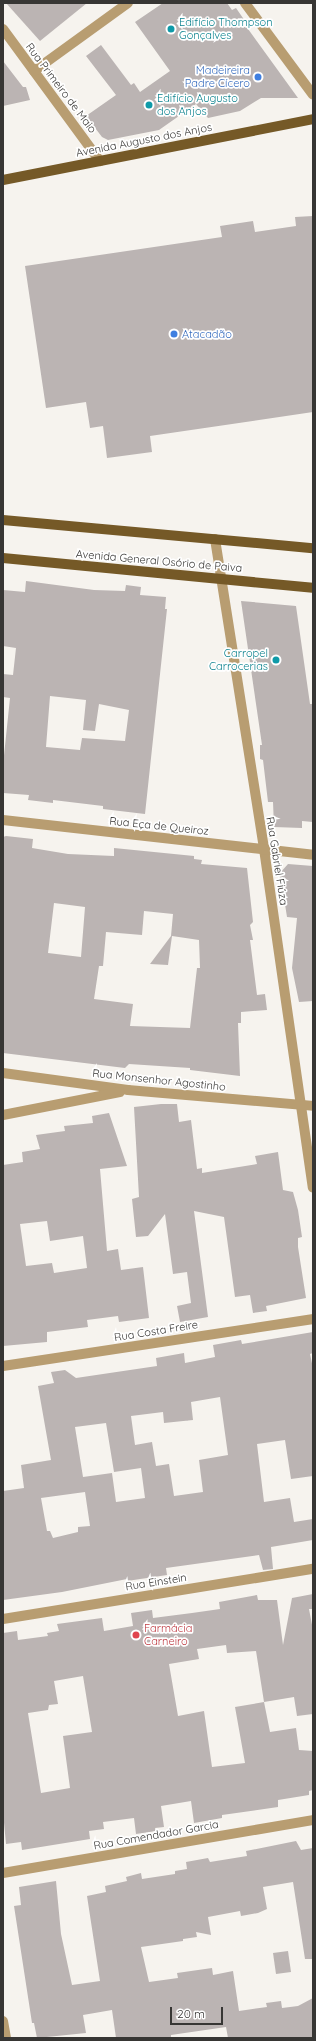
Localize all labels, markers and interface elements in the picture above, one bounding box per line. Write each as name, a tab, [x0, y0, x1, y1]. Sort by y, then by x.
place label: Edifício Thompson Gonçalves	[179, 16, 273, 42]
marker: Edifício Thompson Gonçalves	[166, 24, 176, 34]
street label: Rua Primeiro de Maio	[23, 40, 99, 136]
place label: Madeireira Padre Cícero	[185, 64, 250, 90]
marker: Madeireira Padre Cícero	[253, 72, 263, 82]
place label: Edifício Augusto dos Anjos	[157, 92, 238, 118]
marker: Edifício Augusto dos Anjos	[144, 100, 154, 110]
street label: Avenida Augusto dos Anjos	[75, 120, 213, 160]
place label: Atacadão	[182, 327, 232, 341]
marker: Atacadão	[169, 329, 179, 339]
street label: Avenida General Osório de Paiva	[75, 547, 243, 575]
place label: Carropel Carrocerias	[209, 647, 268, 673]
marker: Carropel Carrocerias	[271, 655, 281, 665]
street label: Rua Eça de Queiroz	[109, 814, 209, 838]
street label: Rua Gabriel Fiúza	[263, 816, 291, 906]
street label: Rua Monsenhor Agostinho	[92, 1066, 226, 1094]
street label: Rua Costa Freire	[113, 1318, 199, 1344]
street label: Rua Einstein	[124, 1571, 188, 1593]
place label: Farmácia Carneiro	[144, 1622, 192, 1648]
marker: Farmácia Carneiro	[131, 1630, 141, 1640]
street label: Rua Comendador Garcia	[92, 1818, 220, 1852]
scale bar	[172, 1999, 225, 2025]
text: 20 m	[177, 2006, 205, 2021]

